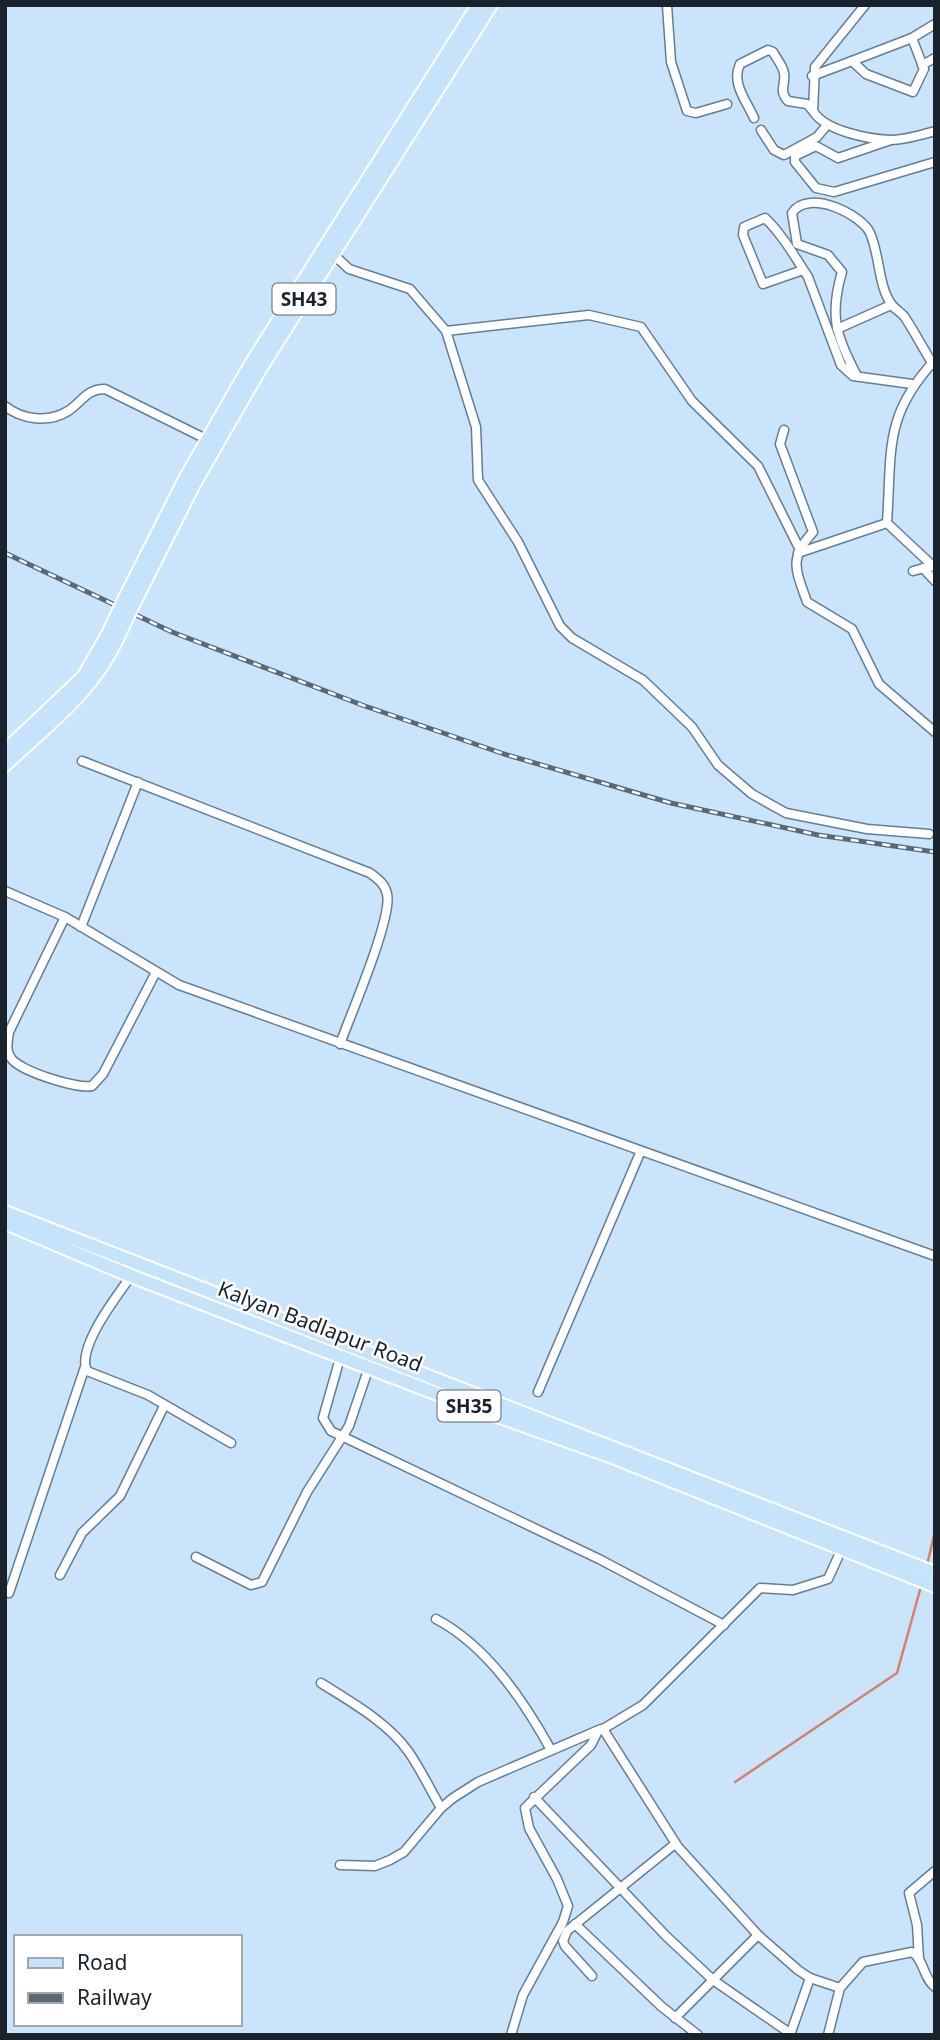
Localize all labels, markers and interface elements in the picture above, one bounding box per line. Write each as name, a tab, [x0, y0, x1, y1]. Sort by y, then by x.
road number: SH43	[272, 284, 336, 314]
street label: Kalyan Badlapur Road	[214, 1274, 427, 1378]
road number: SH35	[438, 1390, 500, 1422]
legend	[14, 1935, 242, 2026]
text: Road	[77, 1948, 127, 1976]
text: Railway	[77, 1983, 152, 2011]

